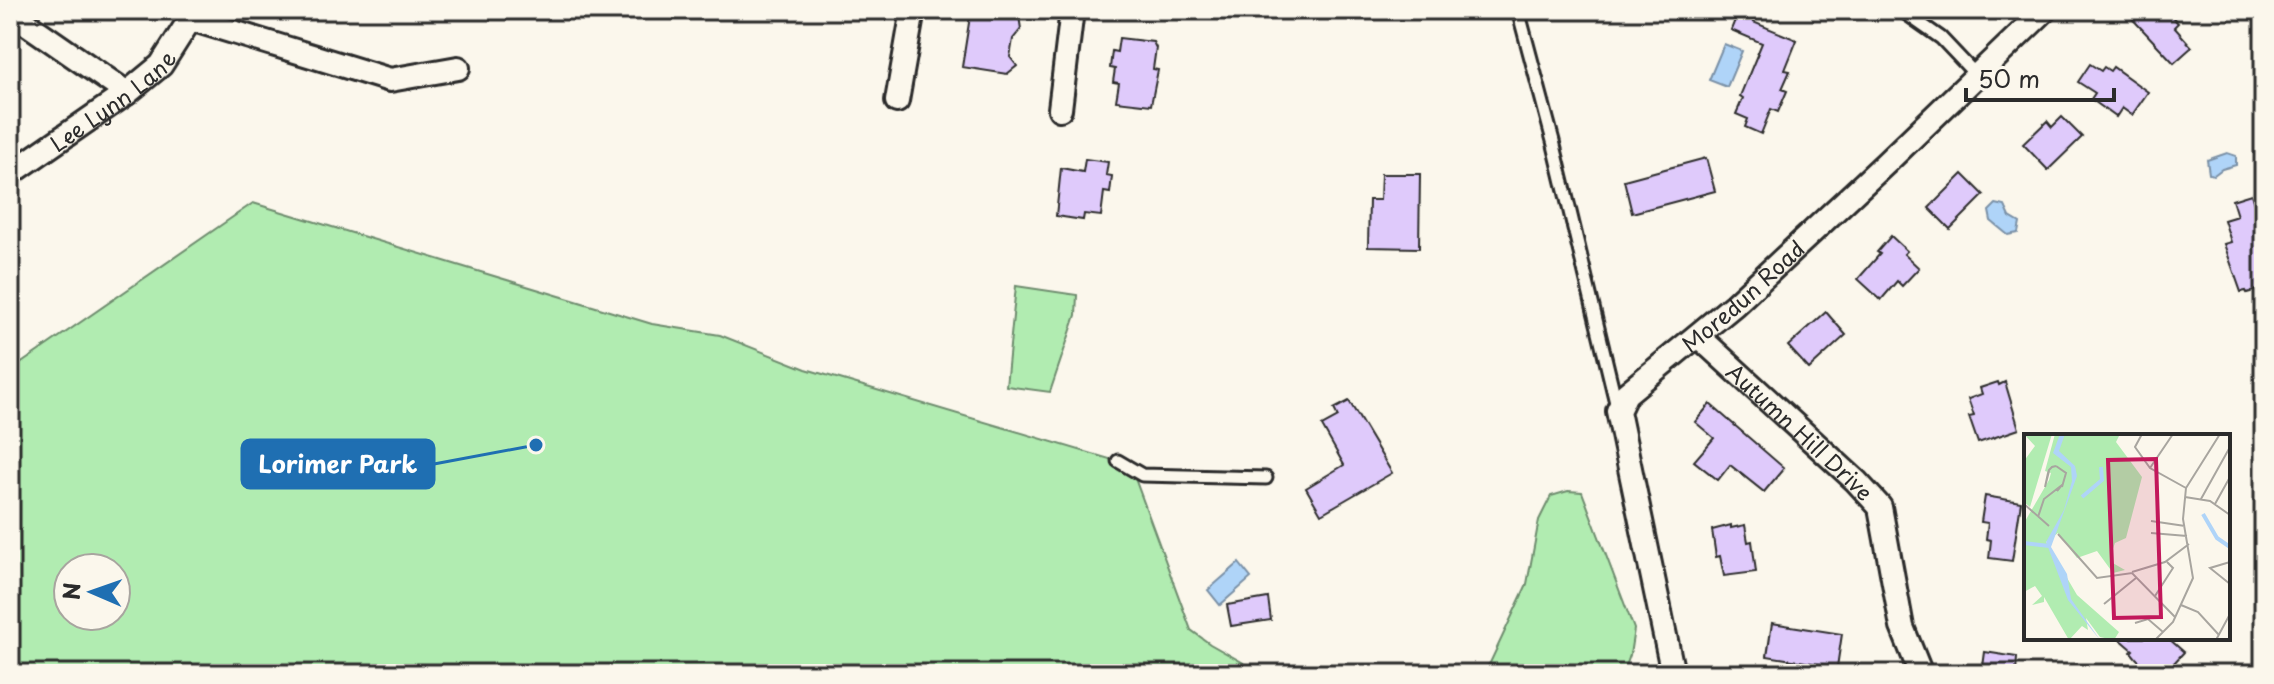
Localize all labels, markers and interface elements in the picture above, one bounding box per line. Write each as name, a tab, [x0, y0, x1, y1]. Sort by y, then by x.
street label: Lee Lynn Lane	[42, 44, 183, 159]
scale bar	[1966, 52, 2114, 102]
text: 50 m	[1978, 60, 2040, 96]
street label: Moredun Road	[1673, 231, 1811, 359]
street label: Autumn Hill Drive	[1720, 354, 1882, 507]
inset map	[2024, 434, 2230, 640]
callout: Lorimer Park	[242, 440, 434, 488]
text: Lorimer Park	[259, 445, 417, 481]
north arrow	[52, 552, 132, 632]
text: N	[54, 582, 87, 601]

